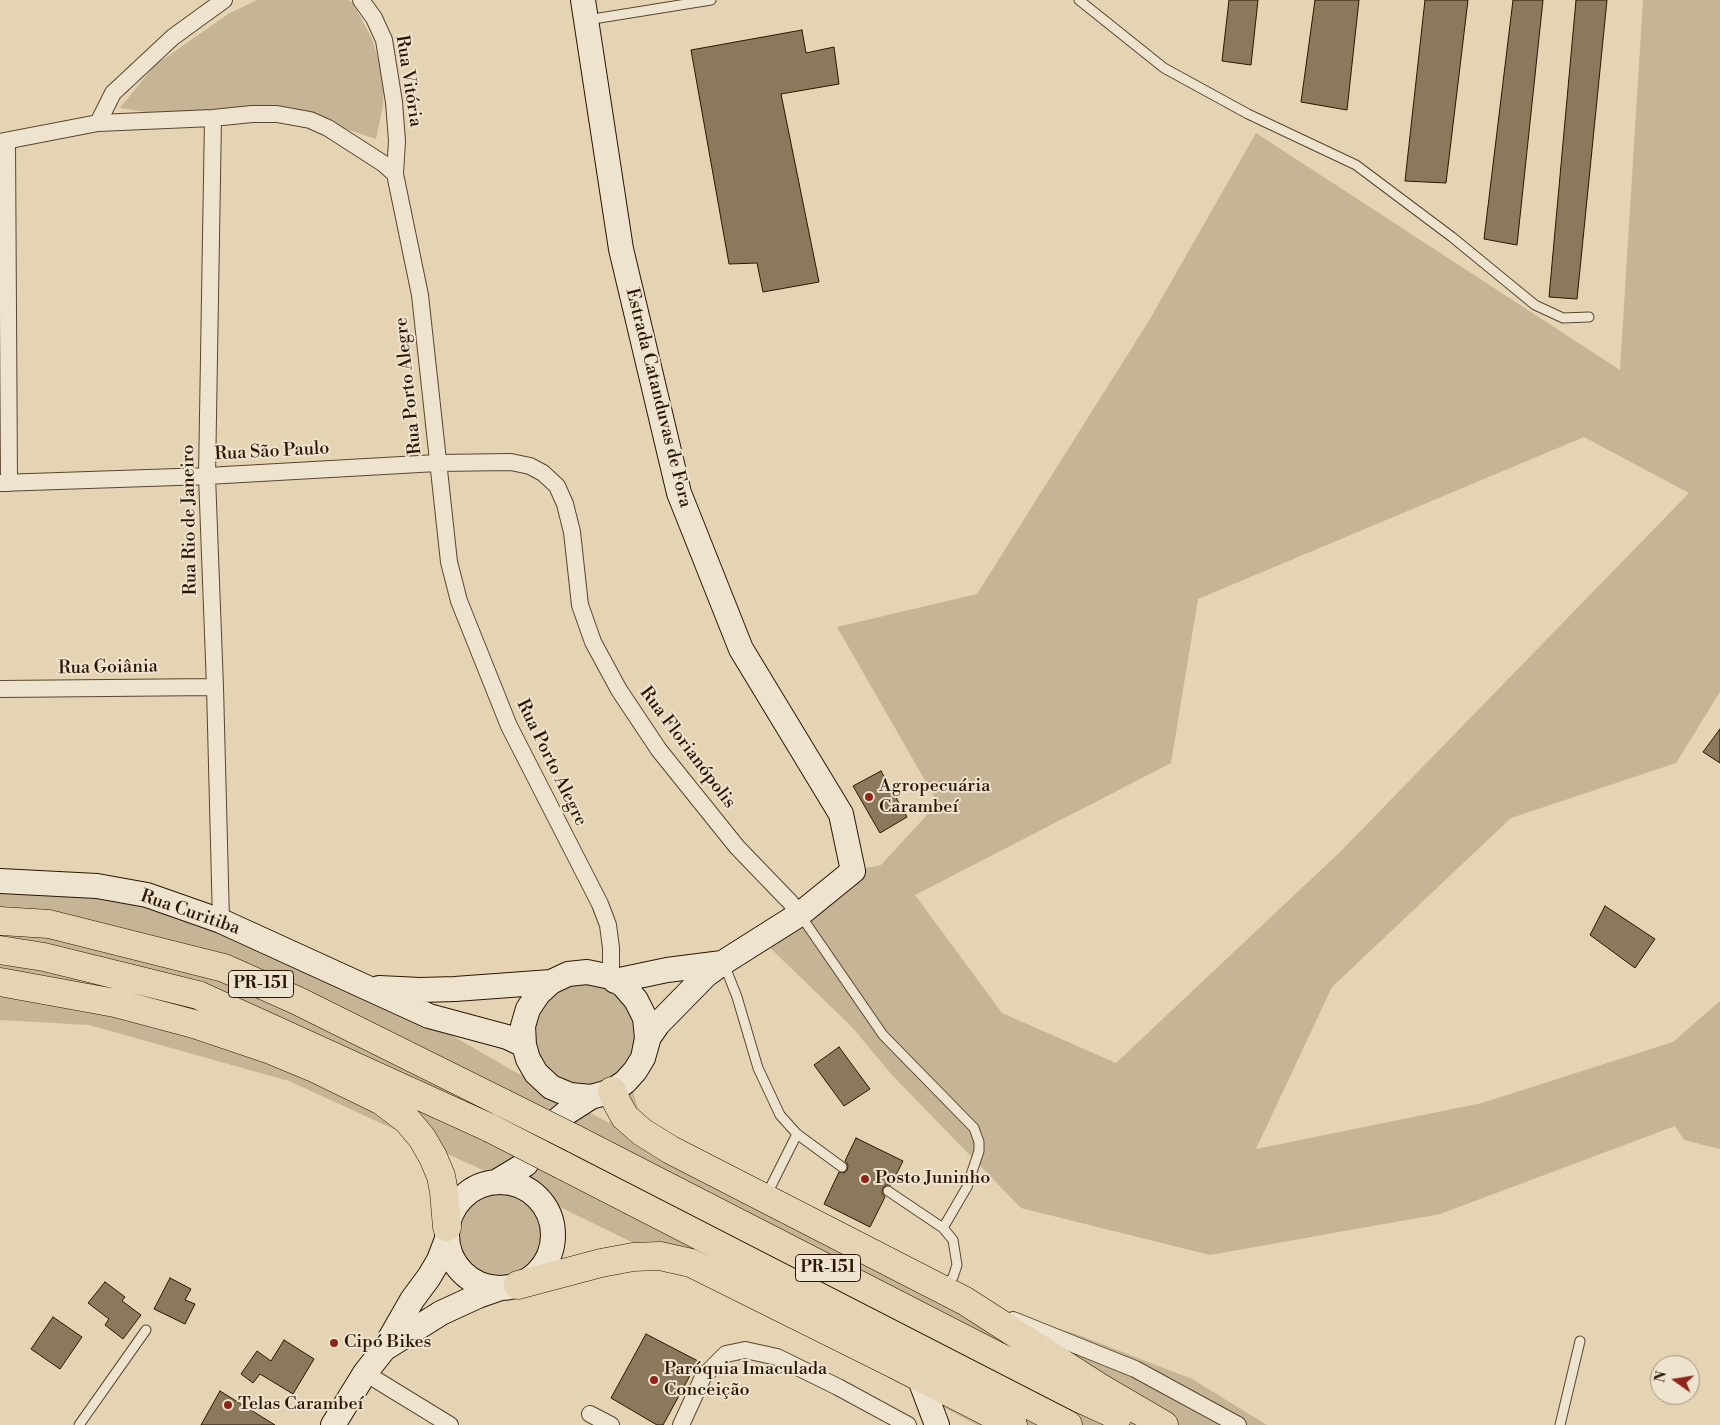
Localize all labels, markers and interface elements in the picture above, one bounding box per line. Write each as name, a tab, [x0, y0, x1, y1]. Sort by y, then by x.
street label: Rua Vitória	[390, 34, 426, 128]
street label: Estrada Catanduvas de Fora	[620, 286, 696, 510]
street label: Rua Porto Alegre	[391, 316, 427, 456]
street label: Rua São Paulo	[214, 438, 330, 466]
street label: Rua Rio de Janeiro	[178, 444, 202, 596]
street label: Rua Goiânia	[58, 656, 158, 680]
street label: Rua Florianópolis	[634, 683, 740, 813]
street label: Rua Porto Alegre	[511, 696, 591, 830]
place label: Agropecuária Carambeí	[879, 776, 990, 819]
marker: Agropecuária Carambeí	[863, 791, 875, 803]
street label: Rua Curitiba	[137, 886, 243, 940]
road number: PR-151	[228, 971, 294, 998]
place label: Posto Juninho	[875, 1168, 990, 1190]
marker: Posto Juninho	[859, 1173, 871, 1185]
road number: PR-151	[796, 1254, 860, 1282]
place label: Cipó Bikes	[344, 1332, 431, 1354]
marker: Cipó Bikes	[328, 1337, 340, 1349]
north arrow	[1650, 1355, 1700, 1405]
place label: Paróquia Imaculada Conceição	[664, 1359, 827, 1402]
text: N	[1651, 1369, 1671, 1384]
marker: Paróquia Imaculada Conceição	[648, 1374, 660, 1386]
place label: Telas Carambeí	[238, 1394, 363, 1416]
marker: Telas Carambeí	[222, 1399, 234, 1411]

